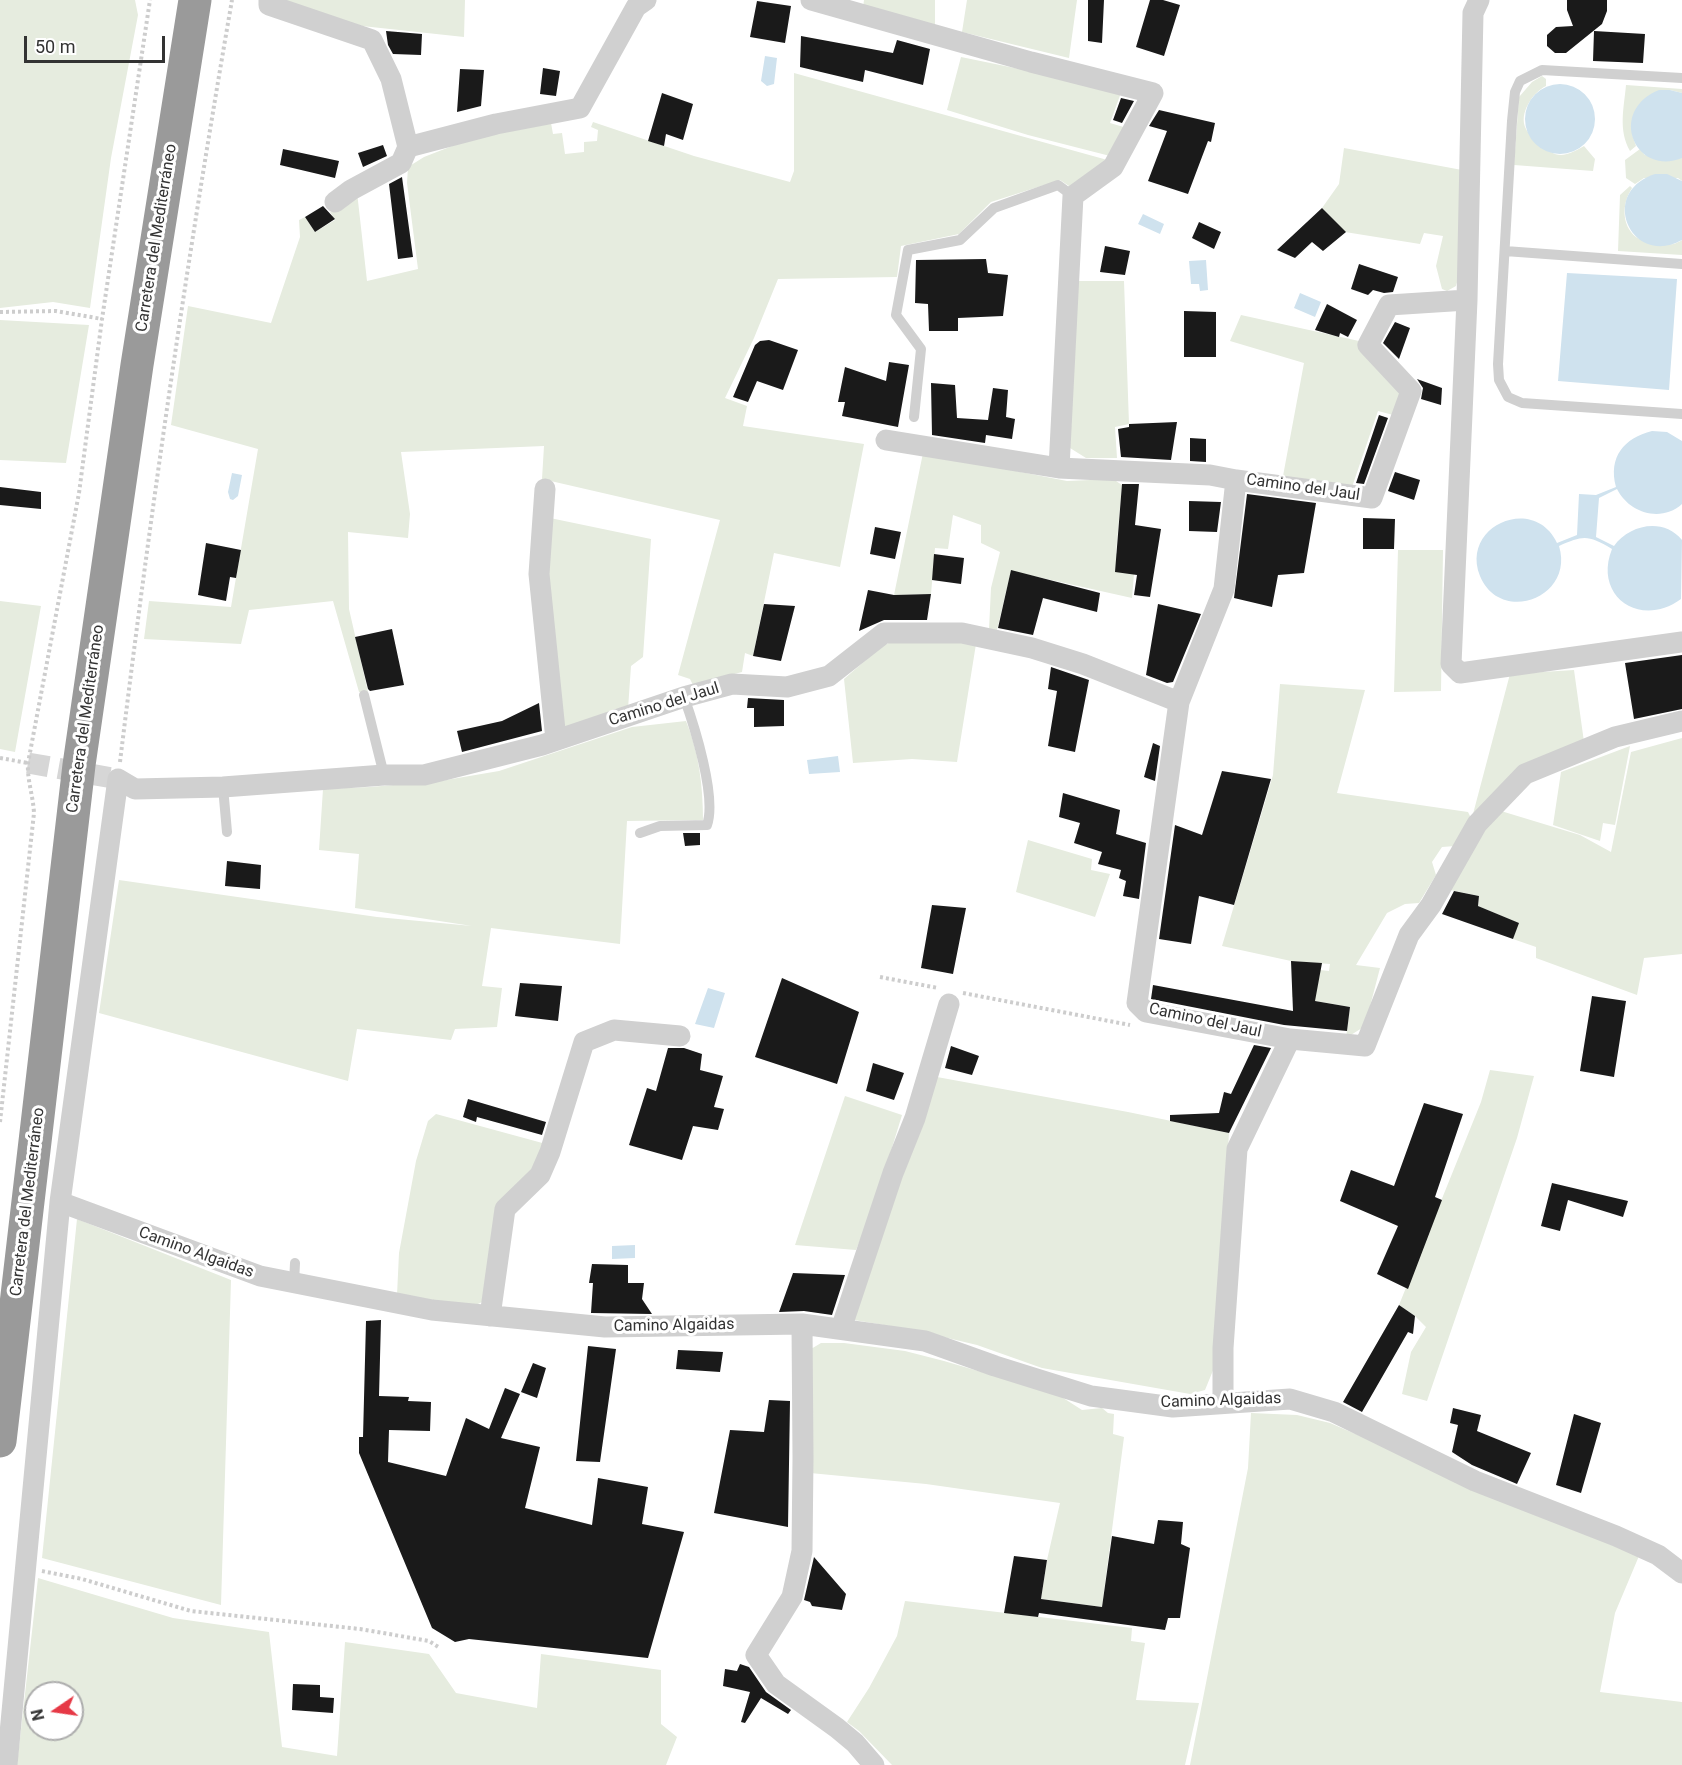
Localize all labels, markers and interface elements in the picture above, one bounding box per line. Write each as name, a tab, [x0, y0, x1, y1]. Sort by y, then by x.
scale bar	[27, 24, 168, 62]
text: 50 m	[35, 36, 75, 57]
street label: Carretera del Mediterráneo	[133, 143, 181, 333]
street label: Camino del Jaul	[1245, 471, 1361, 505]
street label: Carretera del Mediterráneo	[63, 624, 109, 814]
street label: Camino del Jaul	[606, 679, 722, 731]
street label: Camino del Jaul	[1147, 1000, 1263, 1042]
street label: Carretera del Mediterráneo	[7, 1107, 49, 1297]
street label: Camino Algaidas	[136, 1223, 256, 1283]
street label: Camino Algaidas	[613, 1315, 735, 1337]
street label: Camino Algaidas	[1160, 1389, 1282, 1413]
north arrow	[24, 1681, 84, 1741]
text: N	[27, 1707, 48, 1722]

